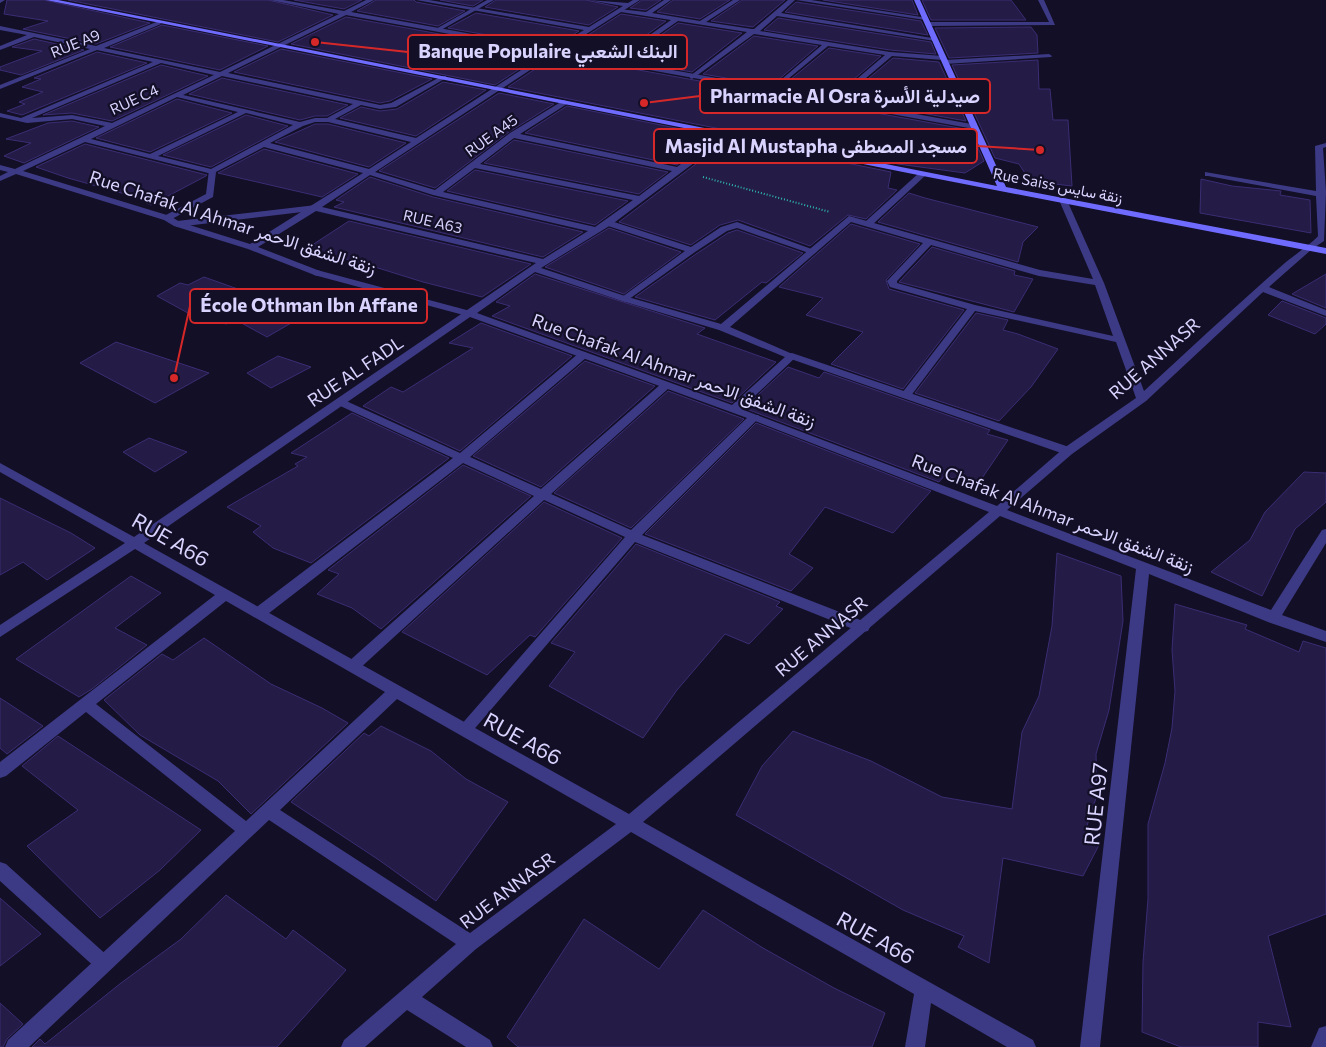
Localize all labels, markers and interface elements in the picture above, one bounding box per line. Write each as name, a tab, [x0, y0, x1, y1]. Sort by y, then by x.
street label: RUE A9	[48, 25, 102, 61]
callout: Banque Populaire البنك الشعبي	[408, 35, 687, 69]
text: Banque Populaire البنك الشعبي	[418, 39, 678, 68]
callout: Pharmacie Al Osra صيدلية الأسرة	[700, 79, 990, 113]
street label: RUE C4	[107, 80, 161, 118]
text: Pharmacie Al Osra صيدلية الأسرة	[710, 84, 980, 109]
street label: RUE A45	[461, 110, 521, 160]
callout: Masjid Al Mustapha مسجد المصطفى	[654, 129, 977, 163]
text: Masjid Al Mustapha مسجد المصطفى	[665, 134, 967, 158]
street label: Rue Saiss زنقة سايس	[991, 164, 1124, 208]
street label: Rue Chafak Al Ahmar زنقة الشفق الاحمر	[86, 165, 379, 280]
street label: RUE A63	[402, 205, 464, 237]
callout: École Othman Ibn Affane	[190, 289, 427, 323]
text: École Othman Ibn Affane	[200, 293, 418, 316]
street label: Rue Chafak Al Ahmar زنقة الشفق الاحمر	[529, 308, 819, 433]
street label: RUE ANNASR	[1104, 312, 1204, 404]
street label: RUE AL FADL	[303, 331, 407, 411]
street label: Rue Chafak Al Ahmar زنقة الشفق الاحمر	[908, 449, 1197, 578]
street label: RUE A66	[128, 507, 214, 571]
street label: RUE ANNASR	[770, 591, 872, 681]
street label: RUE A66	[480, 706, 566, 770]
street label: RUE A97	[1078, 761, 1112, 847]
street label: RUE ANNASR	[455, 847, 559, 933]
street label: RUE A66	[833, 905, 919, 969]

